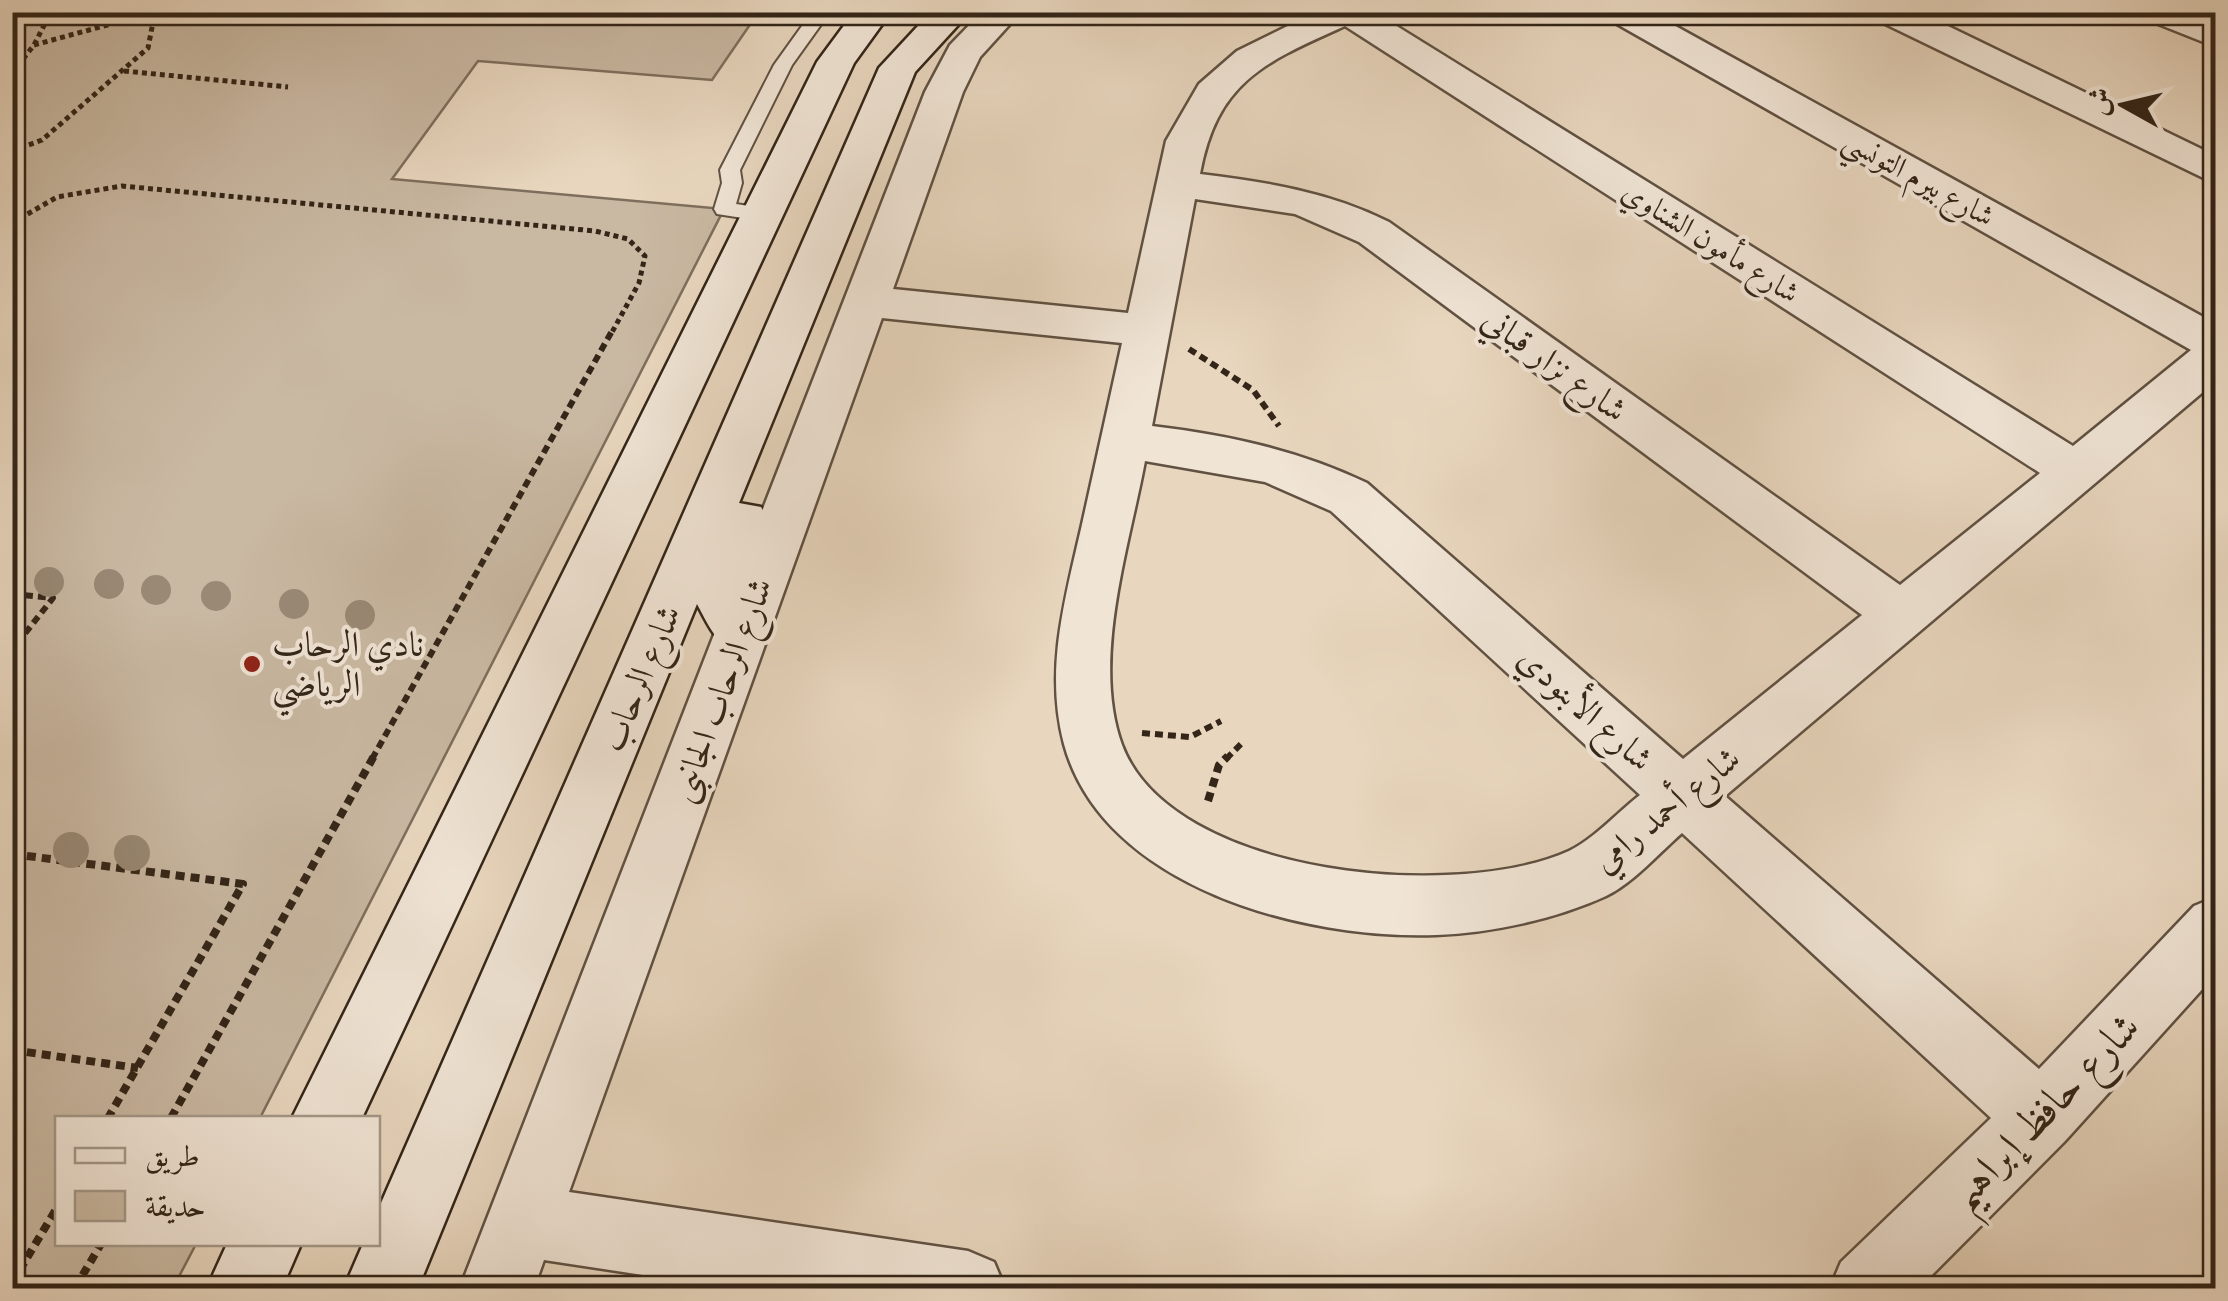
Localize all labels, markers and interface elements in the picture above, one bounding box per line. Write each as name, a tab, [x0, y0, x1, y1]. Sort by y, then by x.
north arrow	[2073, 55, 2173, 155]
text: ش	[2079, 85, 2118, 118]
street label: شارع بيرم التونسي	[1832, 122, 2001, 243]
street label: شارع مأمون الشناوي	[1612, 171, 1808, 317]
street label: شارع نزار قباني	[1470, 297, 1636, 437]
street label: شارع الرحاب الجانبى	[661, 572, 789, 811]
street label: شارع الرحاب	[590, 598, 697, 761]
place label: نادي الرحاب الرياضي	[272, 623, 424, 717]
street label: شارع الأبنودي	[1504, 634, 1664, 786]
marker: نادي الرحاب الرياضي	[241, 653, 263, 675]
street label: شارع أحمد رامي	[1582, 734, 1753, 887]
street label: شارع حافظ إبراهيم	[1937, 1001, 2161, 1231]
legend	[55, 1116, 380, 1246]
text: طريق	[145, 1138, 200, 1175]
text: حديقة	[145, 1188, 206, 1224]

